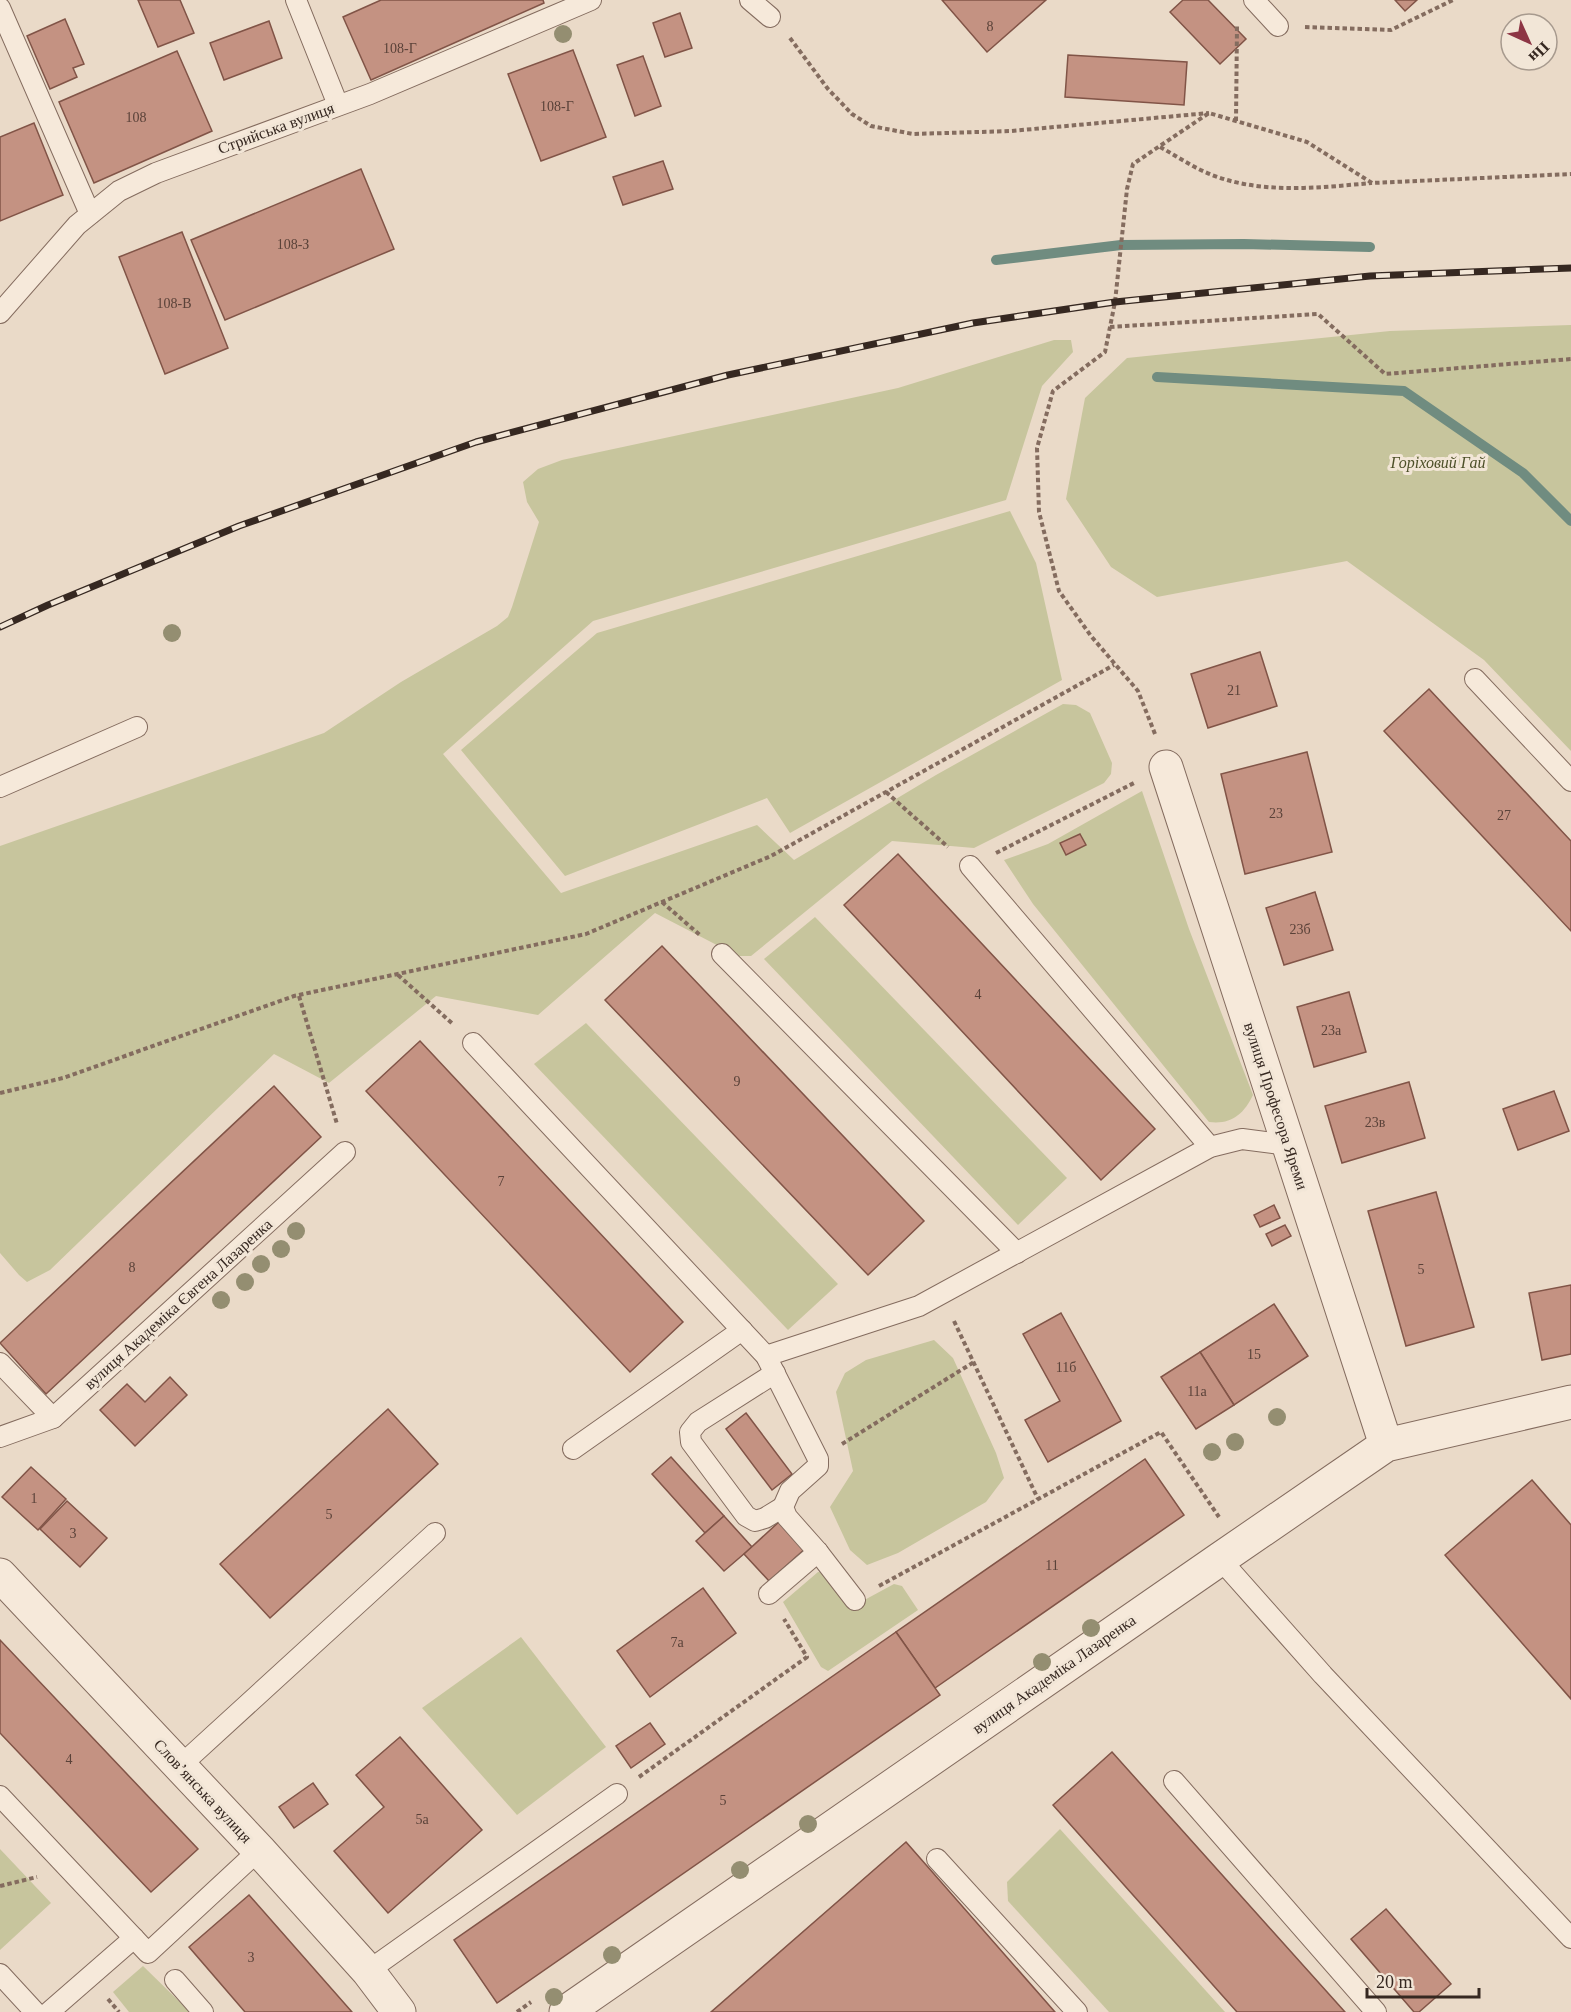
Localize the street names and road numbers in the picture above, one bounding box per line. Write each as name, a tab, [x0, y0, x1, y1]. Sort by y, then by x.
street label: Стрийська вулиця	[215, 99, 337, 158]
street label: вулиця Професора Яреми	[1240, 1020, 1311, 1193]
street label: вулиця Академіка Євгена Лазаренка	[81, 1215, 276, 1393]
street label: вулиця Академіка Лазаренка	[969, 1611, 1139, 1738]
street label: Словʼянська вулиця	[150, 1736, 256, 1847]

